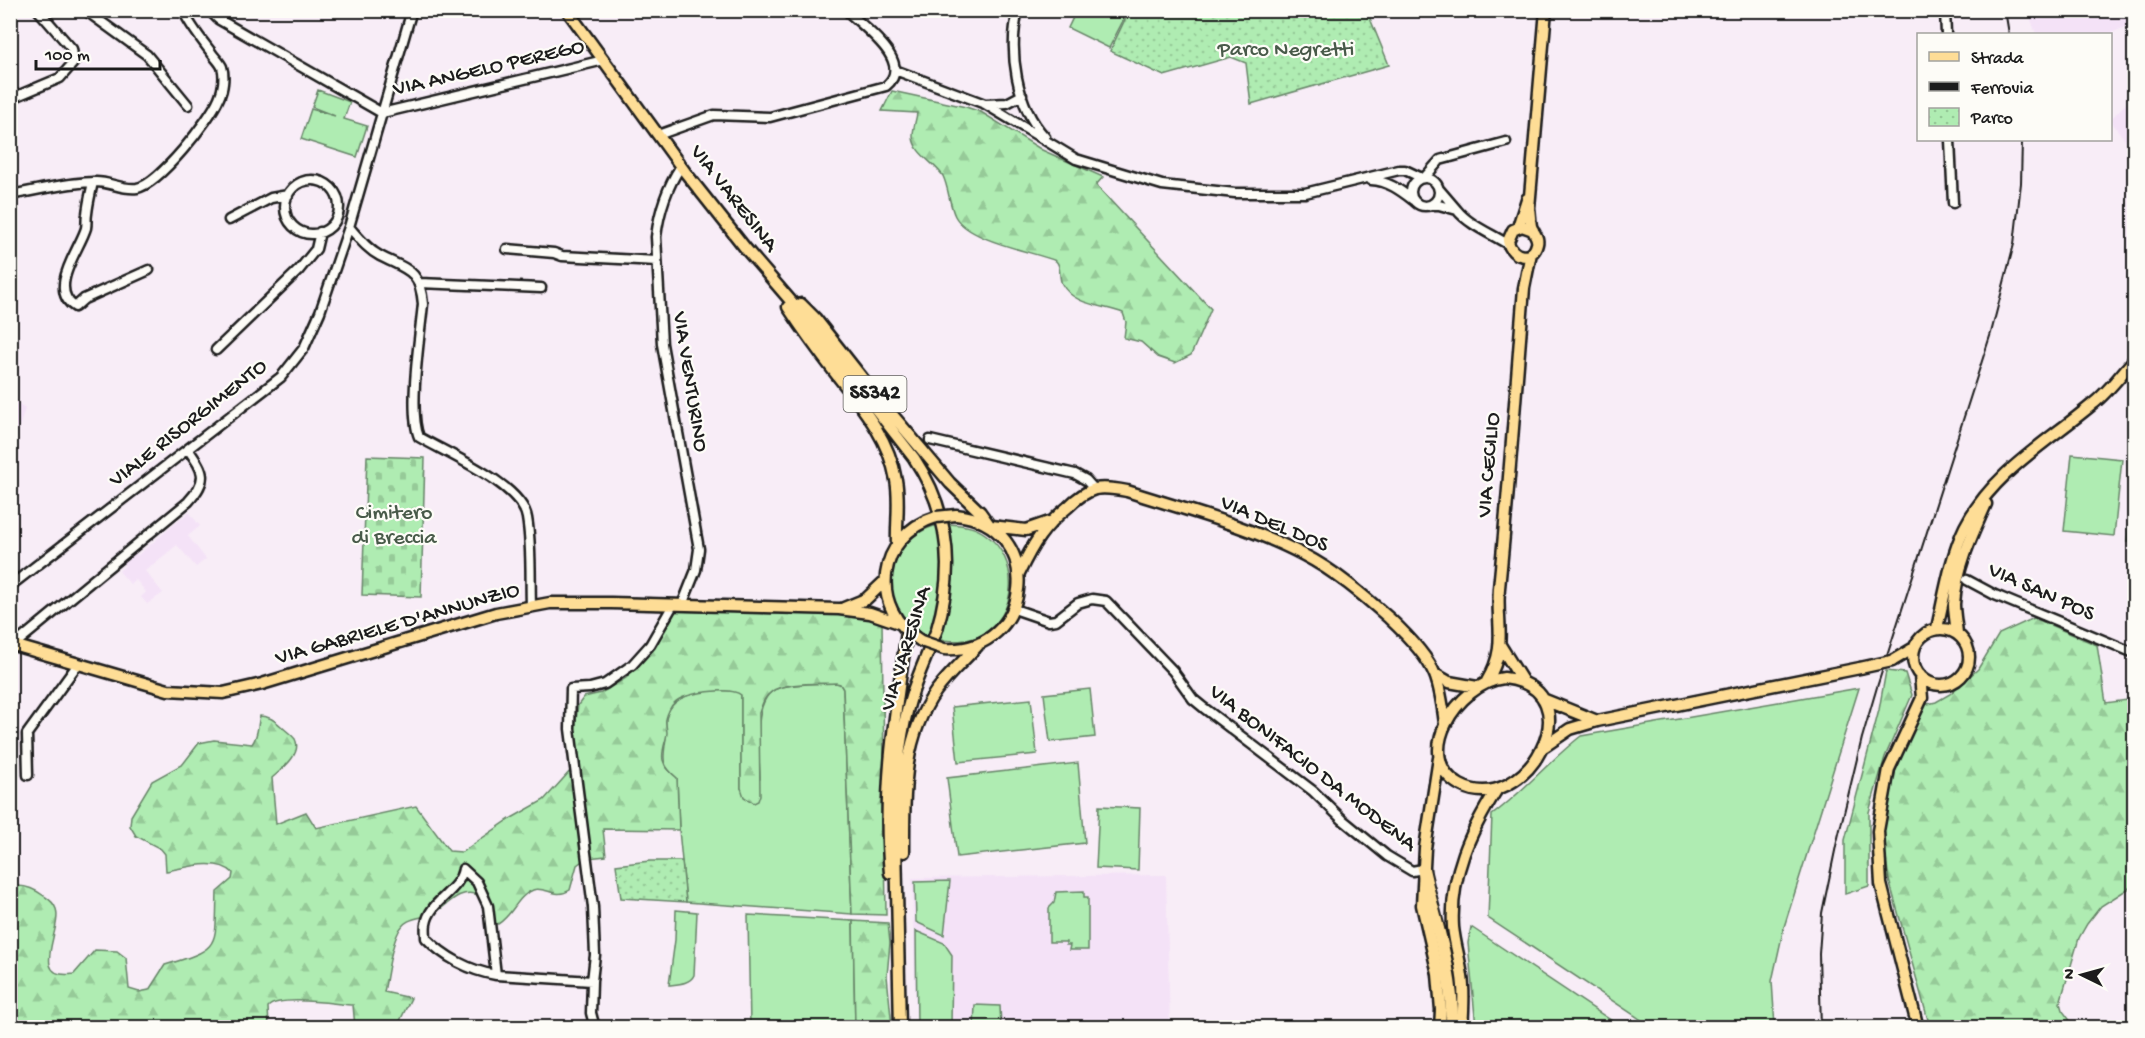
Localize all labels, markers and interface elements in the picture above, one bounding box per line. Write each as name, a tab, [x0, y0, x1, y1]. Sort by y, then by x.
scale bar	[36, 33, 160, 71]
legend	[1917, 33, 2112, 141]
street label: VIA ANGELO PEREGO	[390, 34, 587, 104]
park label: Parco Negretti	[1217, 38, 1354, 64]
text: 100 m	[44, 46, 90, 67]
text: Strada	[1971, 49, 2025, 70]
text: Ferrovia	[1970, 79, 2034, 100]
text: Parco	[1970, 109, 2013, 130]
street label: VIA VARESINA	[682, 139, 784, 259]
street label: VIA VENTURINO	[665, 309, 713, 454]
street label: VIALE RISORGIMENTO	[104, 354, 273, 494]
road number: SS342	[844, 376, 906, 412]
street label: VIA CECILIO	[1472, 411, 1508, 519]
street label: VIA DEL DOS	[1215, 490, 1333, 560]
park label: Cimitero di Breccia	[351, 501, 437, 552]
street label: VIA SAN POS	[1983, 558, 2099, 628]
street label: VIA GABRIELE D'ANNUNZIO	[272, 578, 523, 673]
street label: VIA VARESINA	[875, 583, 939, 715]
street label: VIA BONIFACIO DA MODENA	[1202, 679, 1422, 859]
north arrow	[2052, 945, 2112, 1005]
text: N	[2061, 967, 2081, 980]

